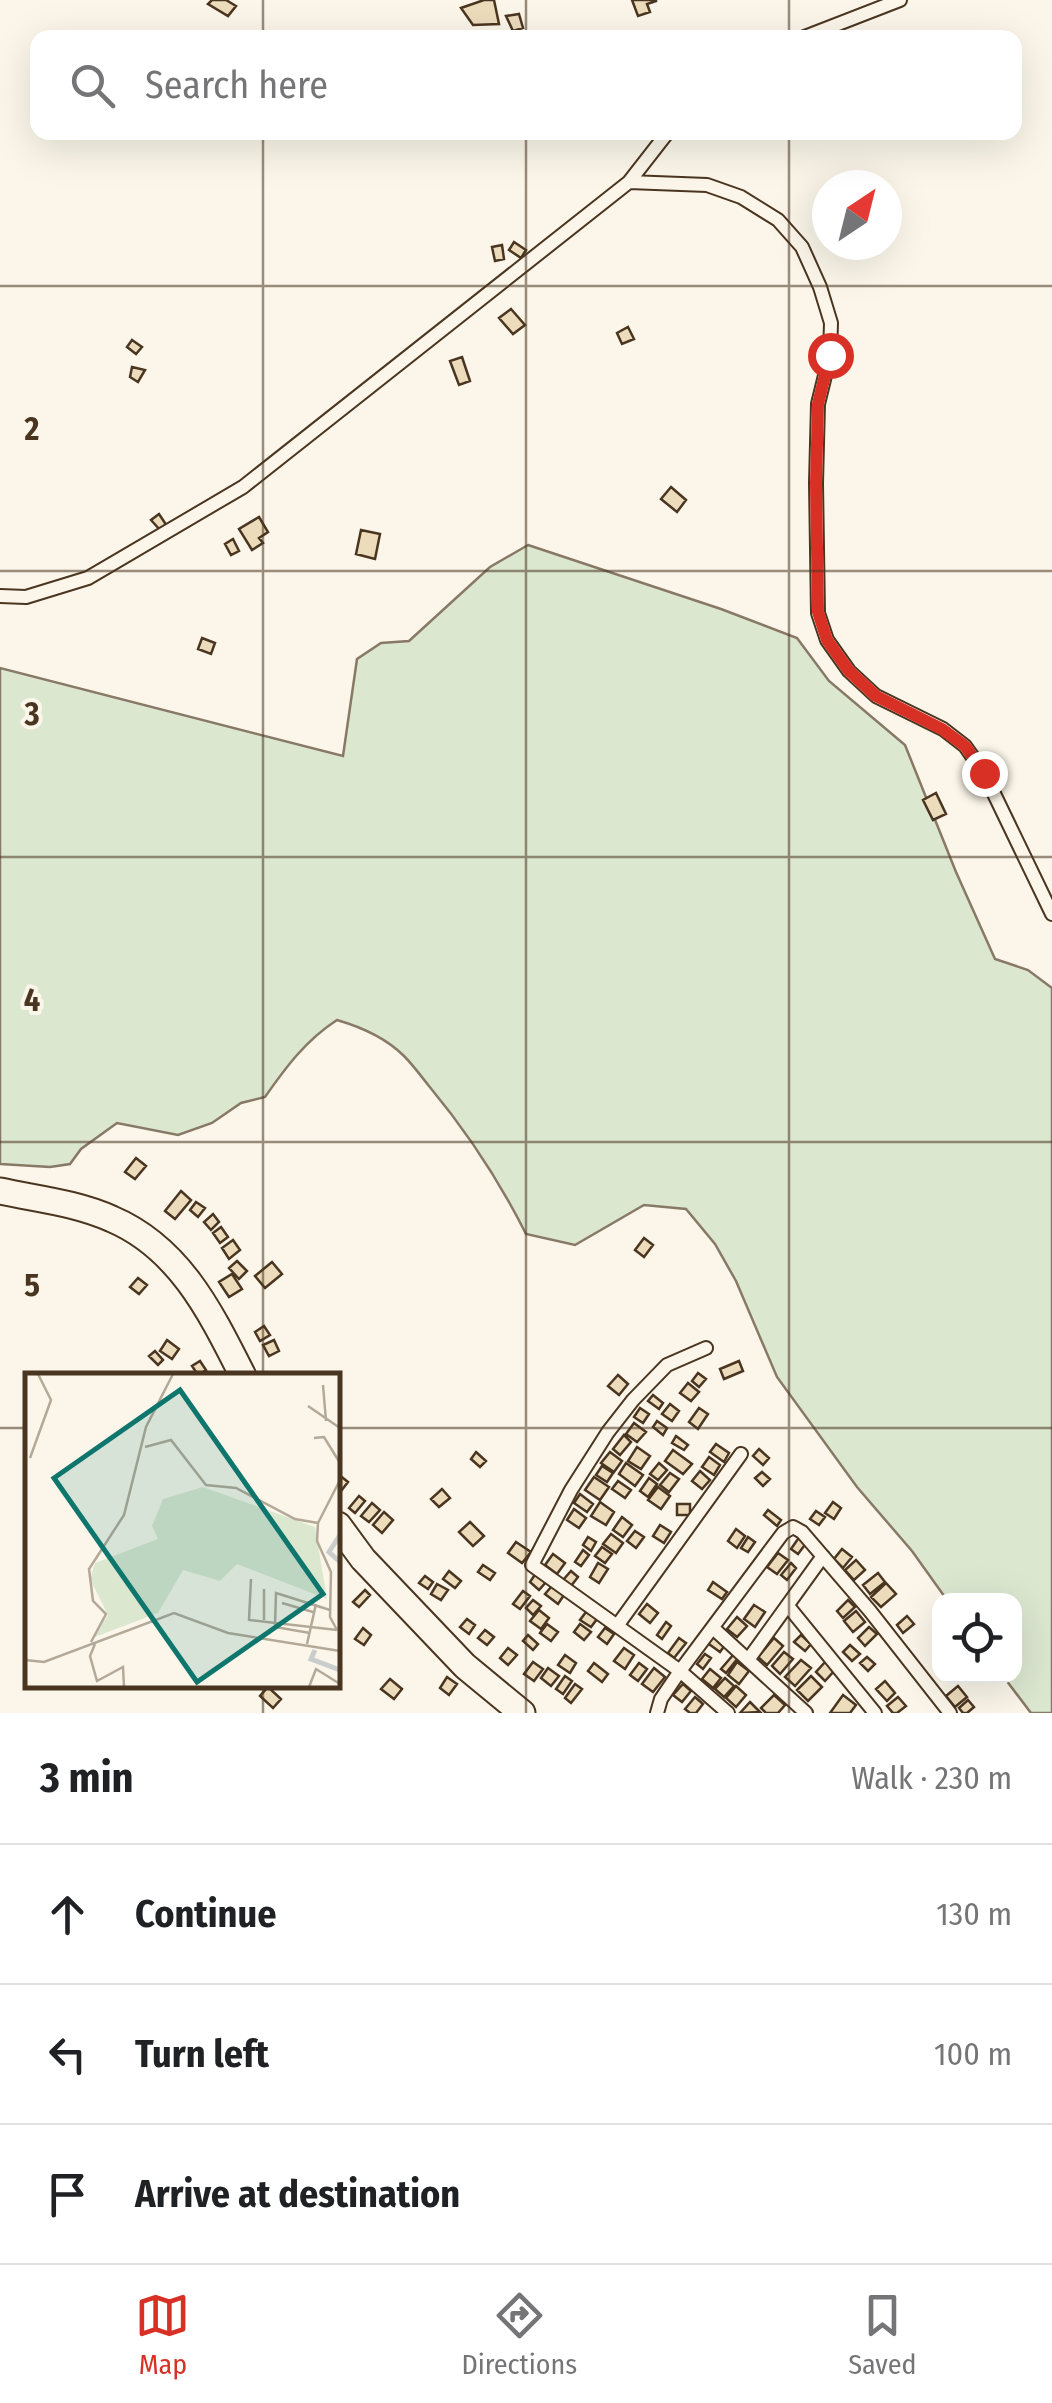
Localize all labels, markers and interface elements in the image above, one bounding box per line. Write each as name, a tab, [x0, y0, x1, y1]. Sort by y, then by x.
search box	[30, 30, 1022, 140]
icon: search	[65, 58, 120, 113]
text: Search here	[145, 62, 328, 108]
north arrow	[812, 170, 902, 260]
route start	[808, 333, 854, 379]
text: 2	[24, 410, 40, 448]
text: 3	[23, 695, 40, 733]
route end	[962, 751, 1008, 797]
text: 4	[24, 981, 40, 1019]
text: 5	[24, 1266, 40, 1304]
inset map	[25, 1373, 340, 1688]
map controls	[932, 1593, 1022, 1683]
button: locate	[932, 1593, 1022, 1683]
text: 3 min	[40, 1753, 134, 1803]
text: Walk · 230 m	[851, 1759, 1012, 1797]
icon: ahead	[40, 1887, 95, 1942]
text: Continue	[135, 1891, 276, 1937]
text: 130 m	[936, 1895, 1012, 1933]
icon: left	[40, 2027, 95, 2082]
text: Turn left	[135, 2031, 269, 2077]
text: 100 m	[934, 2035, 1012, 2073]
icon: arrive	[40, 2167, 95, 2222]
text: Arrive at destination	[135, 2171, 460, 2217]
tab: Map	[135, 2288, 190, 2381]
tab: Directions	[461, 2288, 577, 2381]
tab: Saved	[848, 2288, 917, 2381]

